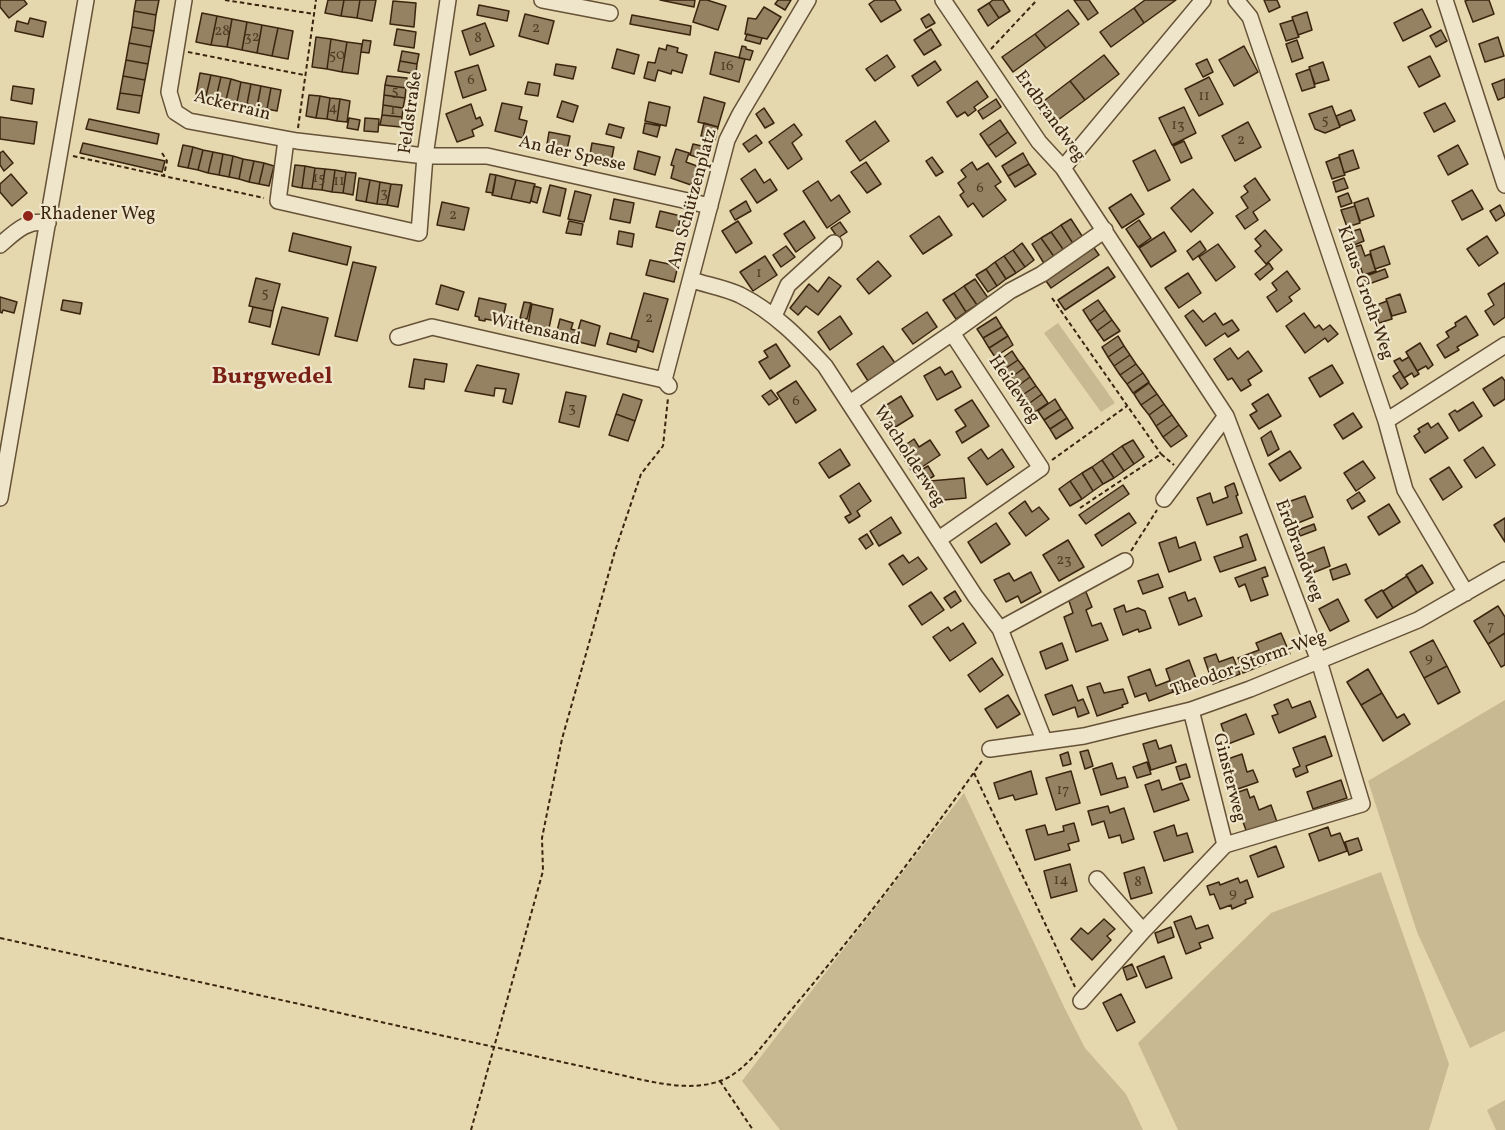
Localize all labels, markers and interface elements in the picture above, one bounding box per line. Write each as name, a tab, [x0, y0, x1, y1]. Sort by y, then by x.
house number: 2	[532, 20, 540, 38]
house number: 28	[214, 23, 230, 41]
house number: 32	[244, 29, 260, 47]
house number: 8	[474, 30, 482, 48]
house number: 50	[329, 47, 345, 65]
house number: 16	[720, 58, 734, 76]
street label: Erdbrandweg	[1009, 67, 1089, 167]
street label: Feldstraße	[396, 70, 428, 156]
house number: 6	[467, 72, 475, 90]
house number: 5	[391, 83, 399, 101]
street label: Ackerrain	[191, 87, 273, 127]
house number: 11	[1198, 88, 1210, 106]
house number: 4	[329, 100, 337, 118]
house number: 1	[390, 102, 396, 120]
house number: 5	[1321, 112, 1329, 130]
house number: 13	[1171, 117, 1185, 135]
street label: Am Schützenplatz	[665, 126, 723, 272]
street label: An der Spesse	[516, 132, 628, 178]
house number: 2	[1237, 132, 1245, 150]
house number: 15	[312, 170, 326, 188]
house number: 11	[333, 173, 345, 191]
house number: 6	[976, 180, 984, 198]
house number: 3	[380, 185, 388, 203]
place label: Rhadener Weg	[40, 205, 155, 227]
house number: 2	[449, 207, 457, 225]
marker: Rhadener Weg	[21, 209, 35, 223]
street label: Klaus-Groth-Weg	[1331, 223, 1397, 363]
house number: 1	[756, 265, 762, 283]
house number: 5	[261, 285, 269, 303]
street label: Wittensand	[488, 310, 582, 352]
house number: 2	[645, 310, 653, 328]
street label: Heideweg	[982, 352, 1044, 428]
district label: Burgwedel	[211, 365, 333, 393]
house number: 6	[792, 393, 800, 411]
house number: 3	[568, 400, 576, 418]
street label: Wacholderweg	[867, 402, 949, 512]
street label: Erdbrandweg	[1269, 497, 1327, 605]
house number: 23	[1056, 552, 1072, 570]
house number: 7	[1487, 618, 1495, 636]
street label: Theodor-Storm-Weg	[1168, 627, 1330, 703]
house number: 9	[1425, 650, 1433, 668]
street label: Ginsterweg	[1207, 731, 1249, 825]
house number: 17	[1056, 782, 1070, 800]
house number: 14	[1054, 872, 1068, 890]
house number: 8	[1134, 874, 1142, 892]
house number: 9	[1229, 885, 1237, 903]

